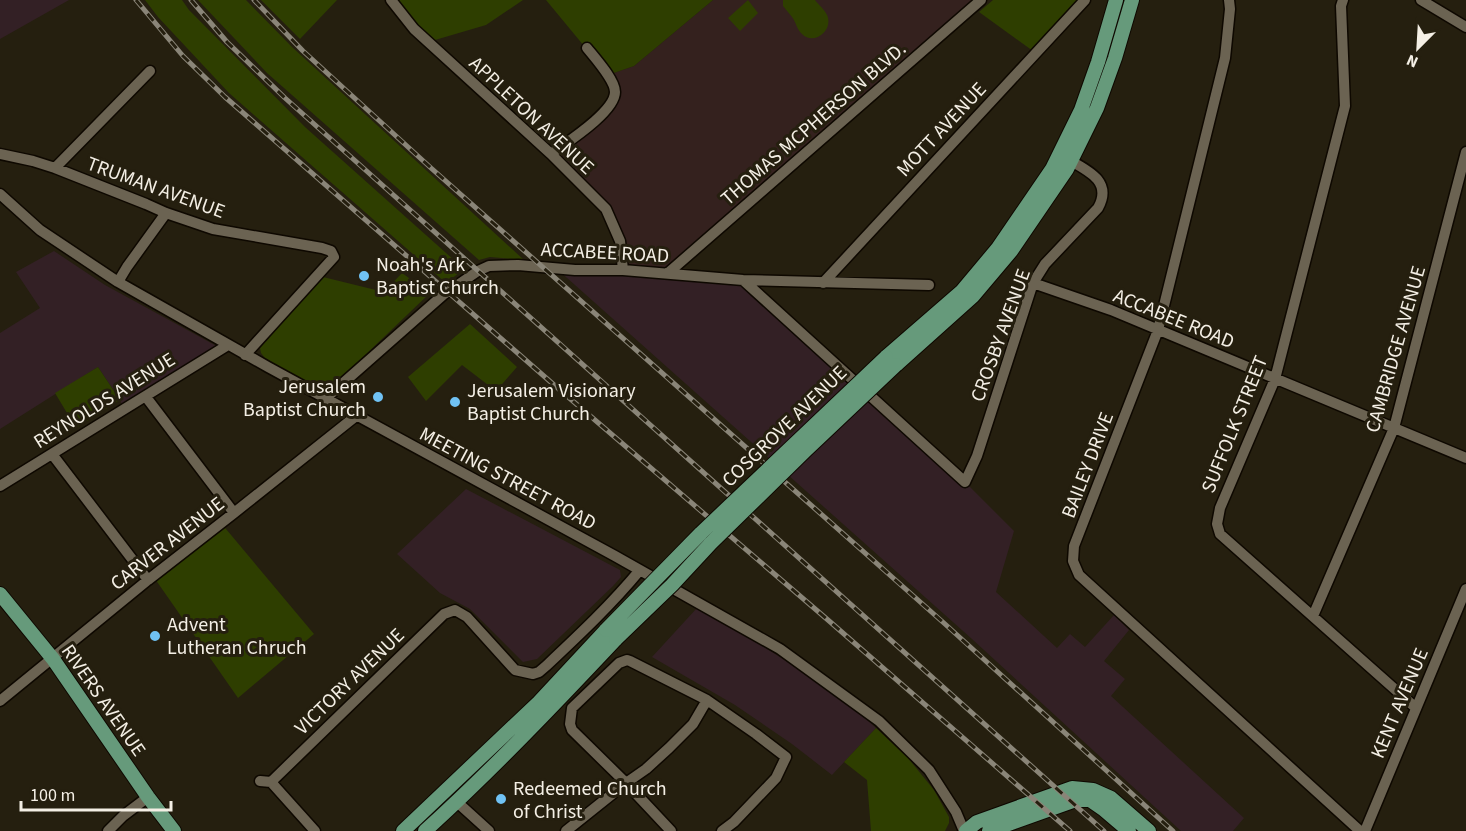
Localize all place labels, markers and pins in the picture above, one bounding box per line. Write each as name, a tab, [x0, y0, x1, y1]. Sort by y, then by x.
place label: Noah's Ark Baptist Church	[376, 251, 499, 302]
marker: Noah's Ark Baptist Church	[357, 269, 371, 283]
place label: Jerusalem Baptist Church	[243, 373, 366, 424]
place label: Jerusalem Visionary Baptist Church	[467, 377, 636, 428]
marker: Jerusalem Baptist Church	[371, 390, 385, 404]
marker: Jerusalem Visionary Baptist Church	[448, 395, 462, 409]
place label: Advent Lutheran Chruch	[167, 611, 307, 662]
marker: Advent Lutheran Chruch	[148, 629, 162, 643]
place label: Redeemed Church of Christ	[513, 775, 667, 826]
marker: Redeemed Church of Christ	[494, 792, 508, 806]

